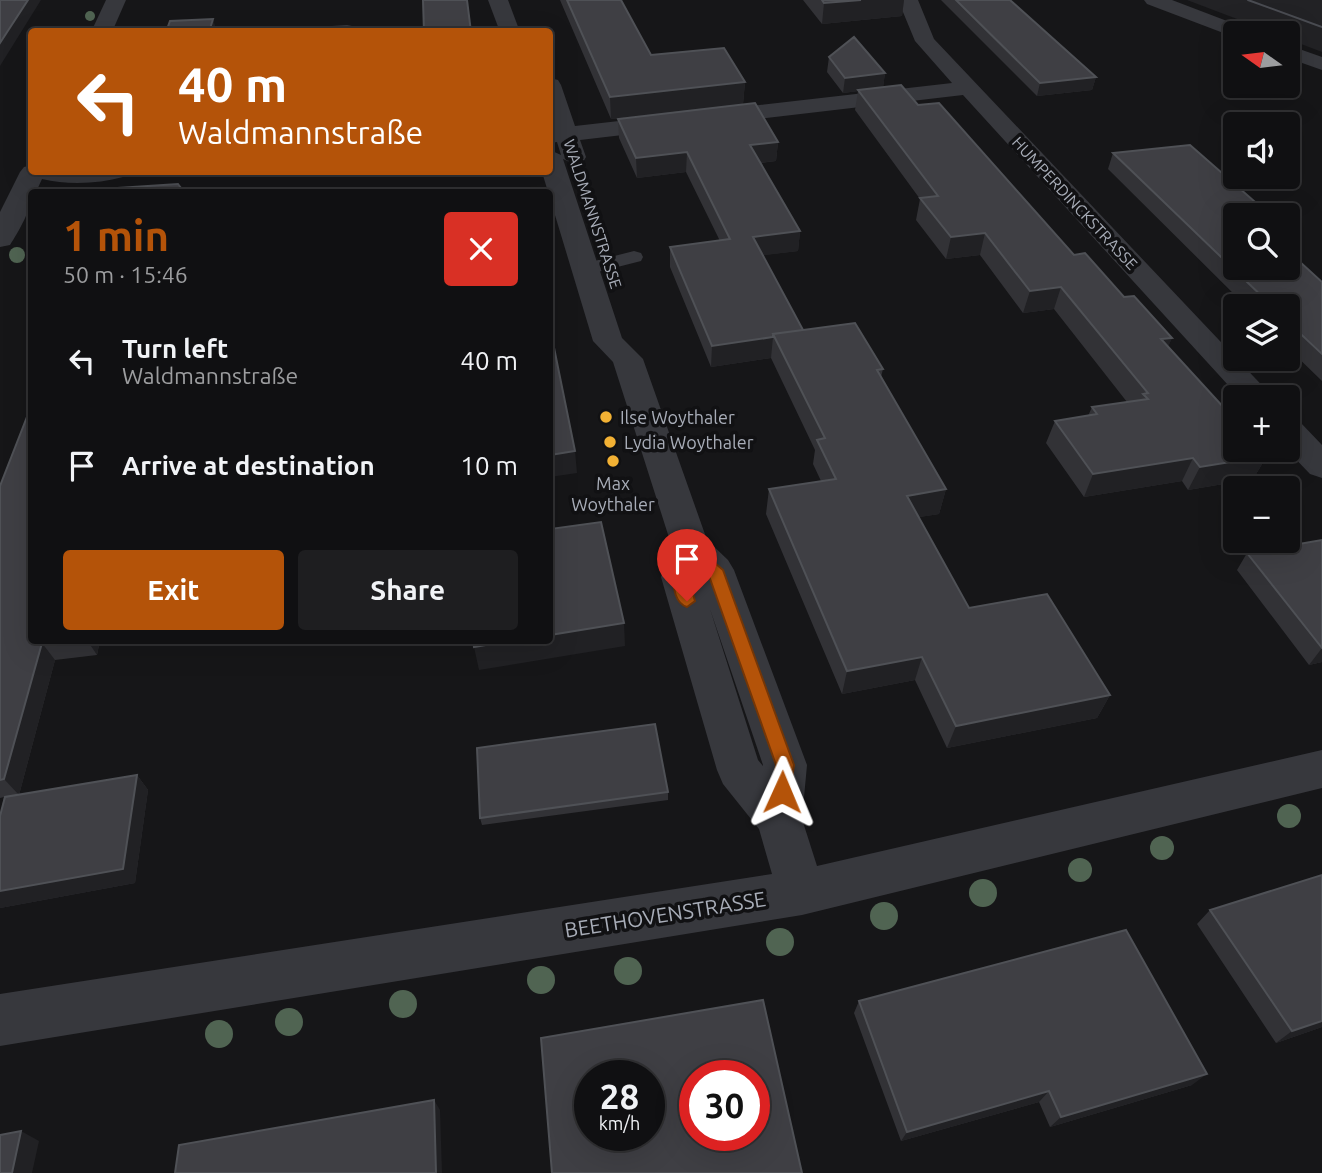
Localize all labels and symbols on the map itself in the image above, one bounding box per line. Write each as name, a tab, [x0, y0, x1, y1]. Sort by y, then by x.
north arrow	[1223, 21, 1300, 98]
street label: HUMPERDINCKSTRASSE	[1009, 133, 1141, 273]
street label: WALDMANNSTRASSE	[560, 137, 626, 291]
place label: Ilse Woythaler	[620, 407, 735, 427]
marker: Ilse Woythaler	[598, 409, 614, 425]
place label: Lydia Woythaler	[624, 432, 754, 452]
marker: Lydia Woythaler	[602, 434, 618, 450]
marker: Max Woythaler	[605, 453, 621, 469]
place label: Max Woythaler	[571, 473, 655, 514]
pin	[657, 529, 717, 601]
position arrow	[745, 755, 819, 829]
street label: BEETHOVENSTRASSE	[563, 886, 767, 942]
speed limit sign: 30	[679, 1060, 770, 1151]

